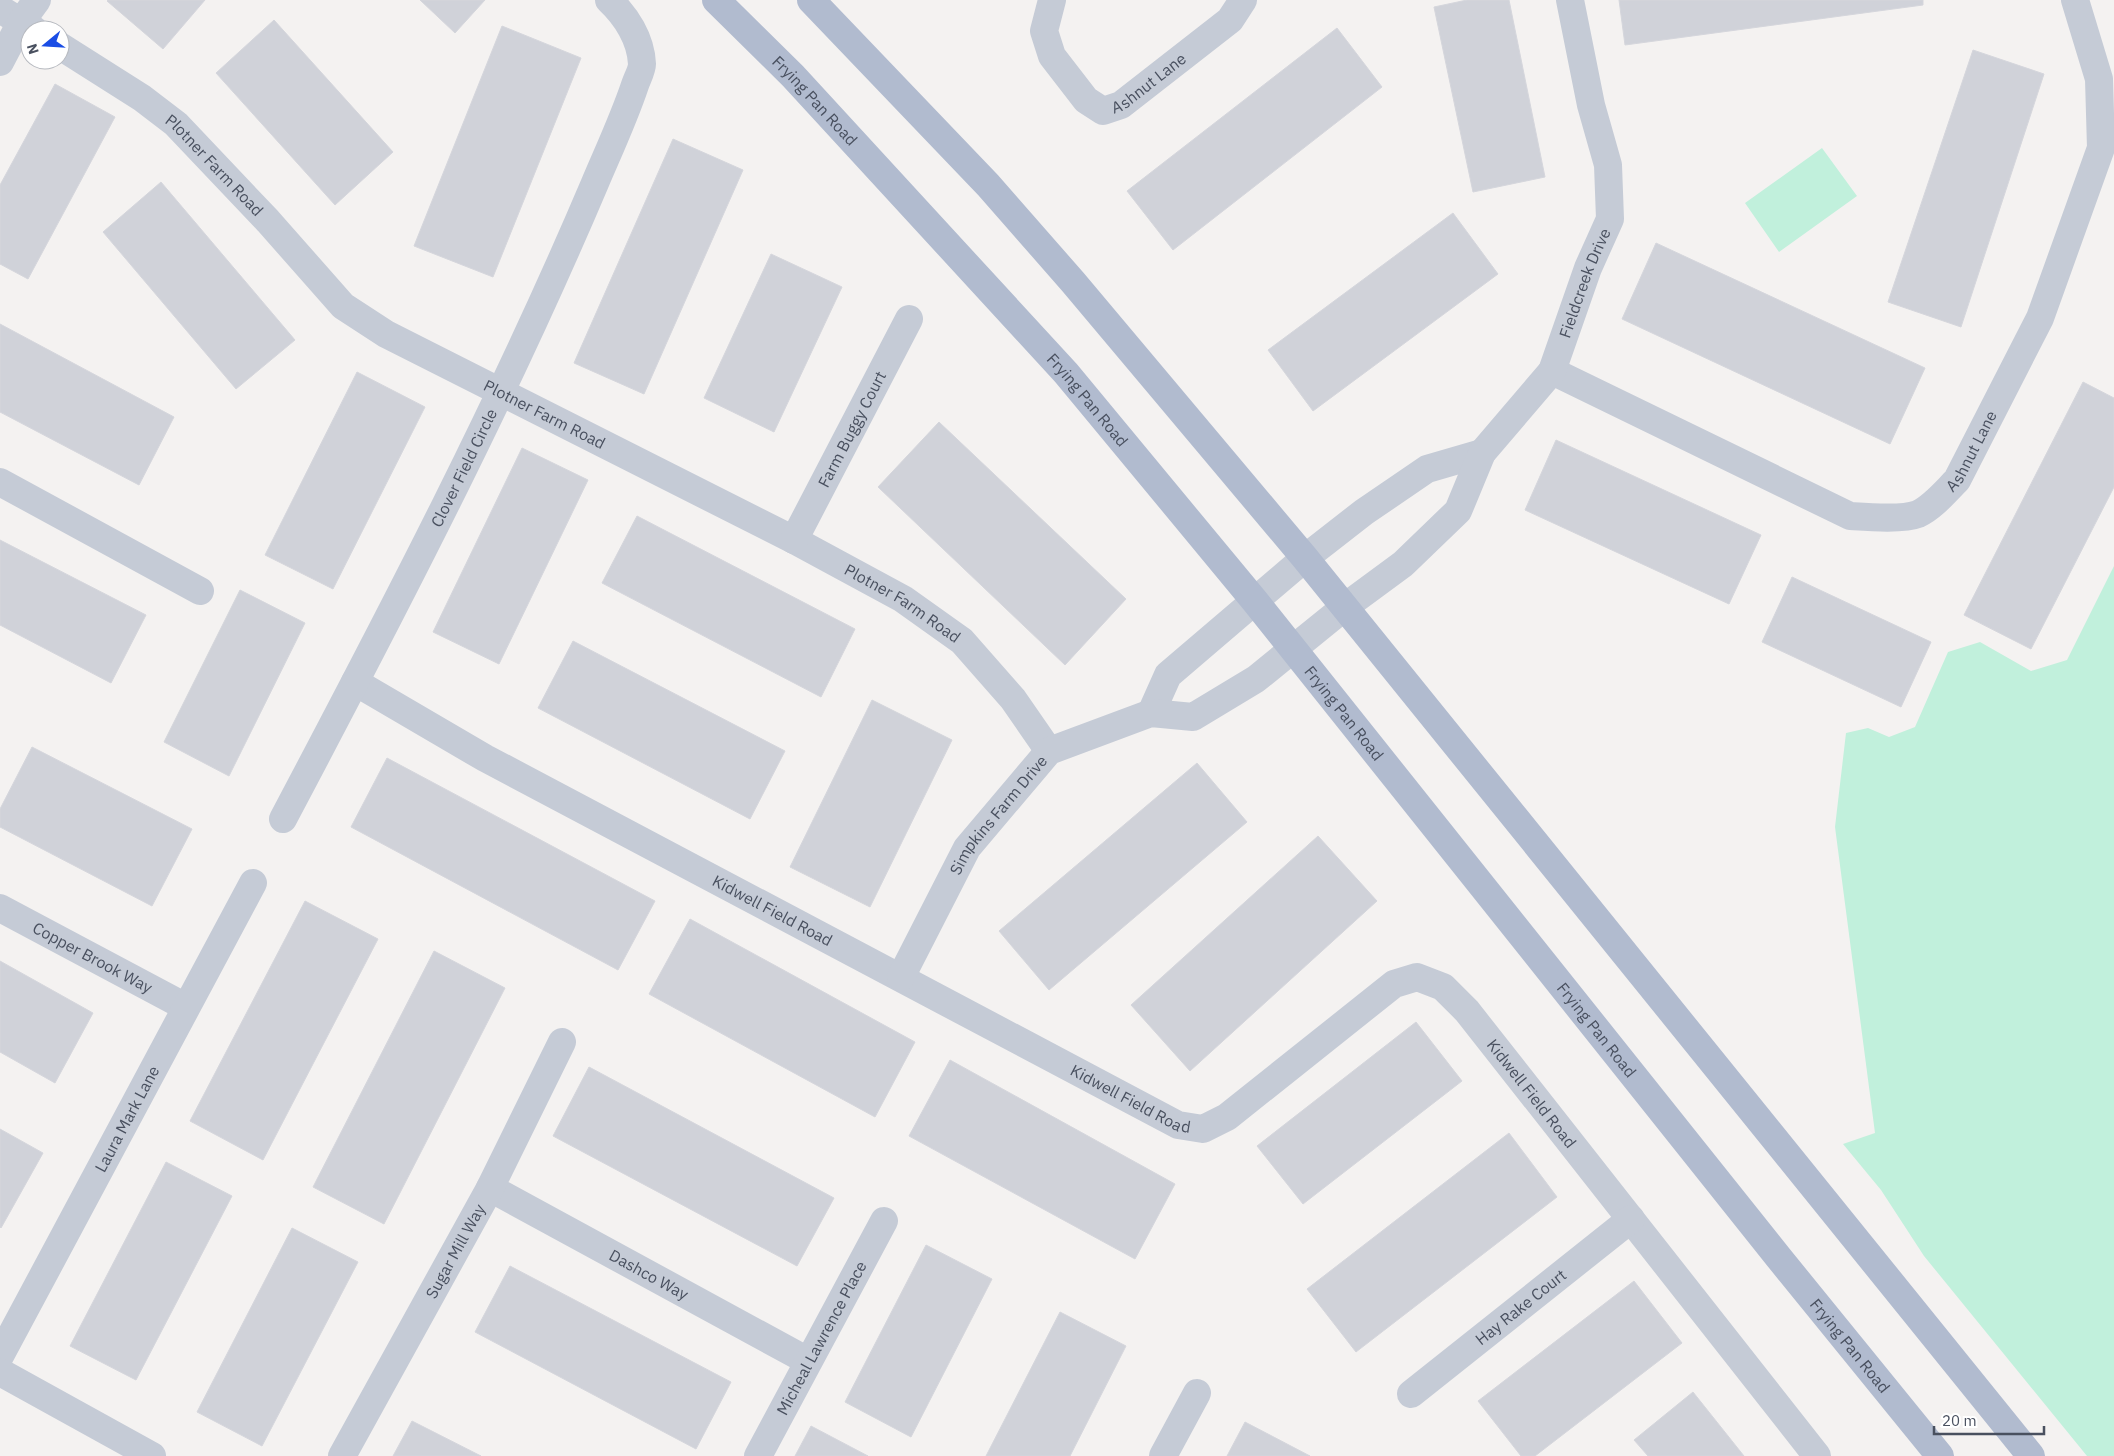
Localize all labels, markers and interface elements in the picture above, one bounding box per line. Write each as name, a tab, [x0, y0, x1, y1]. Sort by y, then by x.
north arrow	[20, 20, 70, 70]
text: N	[23, 41, 43, 57]
street label: Ashnut Lane	[1109, 48, 1190, 118]
street label: Frying Pan Road	[768, 51, 862, 150]
street label: Plotner Farm Road	[161, 110, 268, 220]
street label: Fieldcreek Drive	[1554, 225, 1615, 341]
street label: Frying Pan Road	[1043, 349, 1133, 450]
street label: Farm Buggy Court	[813, 368, 890, 491]
street label: Plotner Farm Road	[481, 375, 609, 453]
street label: Clover Field Circle	[426, 405, 501, 530]
street label: Ashnut Lane	[1941, 407, 2001, 496]
street label: Plotner Farm Road	[841, 559, 965, 647]
street label: Frying Pan Road	[1300, 662, 1388, 765]
street label: Simpkins Farm Drive	[945, 751, 1051, 878]
street label: Kidwell Field Road	[709, 870, 836, 950]
street label: Copper Brook Way	[29, 917, 156, 997]
street label: Frying Pan Road	[1553, 978, 1641, 1081]
street label: Kidwell Field Road	[1483, 1035, 1581, 1152]
street label: Kidwell Field Road	[1067, 1060, 1192, 1137]
street label: Laura Mark Lane	[90, 1062, 164, 1175]
street label: Sugar Mill Way	[421, 1200, 489, 1302]
street label: Dashco Way	[606, 1245, 692, 1304]
street label: Micheal Lawrence Place	[772, 1257, 871, 1418]
street label: Hay Rake Court	[1471, 1265, 1570, 1349]
street label: Frying Pan Road	[1806, 1294, 1894, 1397]
scale bar	[1934, 1404, 2044, 1436]
text: 20 m	[1942, 1411, 1977, 1430]

